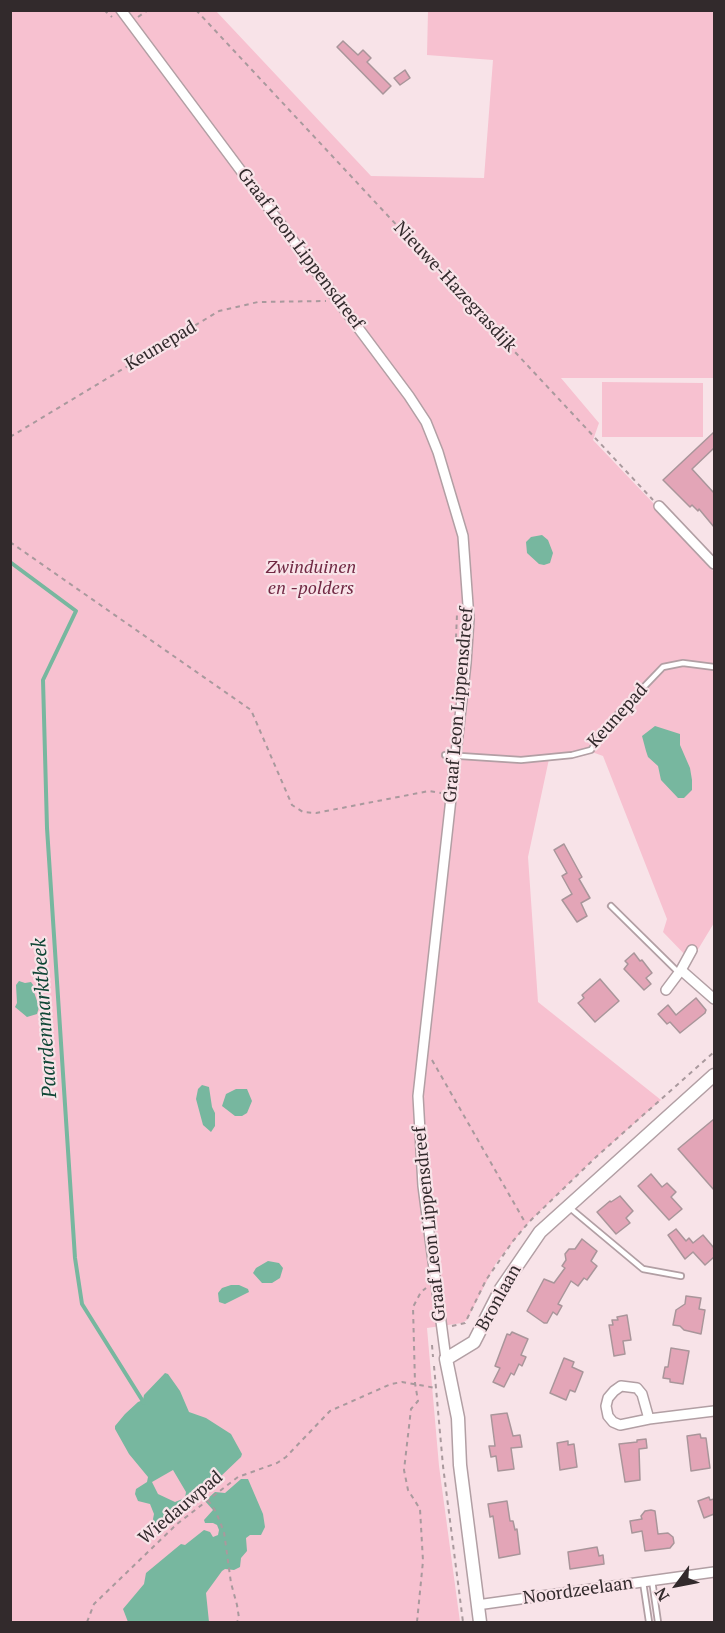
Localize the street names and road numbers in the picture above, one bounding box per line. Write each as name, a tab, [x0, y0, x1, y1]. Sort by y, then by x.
street label: Graaf Leon Lippensdreef	[232, 164, 368, 334]
street label: Nieuwe-Hazegrasdijk	[389, 217, 521, 357]
street label: Keunepad	[122, 316, 200, 376]
street label: Graaf Leon Lippensdreef	[440, 606, 478, 804]
street label: Keunepad	[583, 679, 653, 753]
street label: Graaf Leon Lippensdreef	[409, 1125, 451, 1323]
street label: Bronlaan	[472, 1261, 526, 1335]
street label: Wiedauwpad	[135, 1467, 227, 1549]
street label: Noordzeelaan	[522, 1573, 634, 1609]

